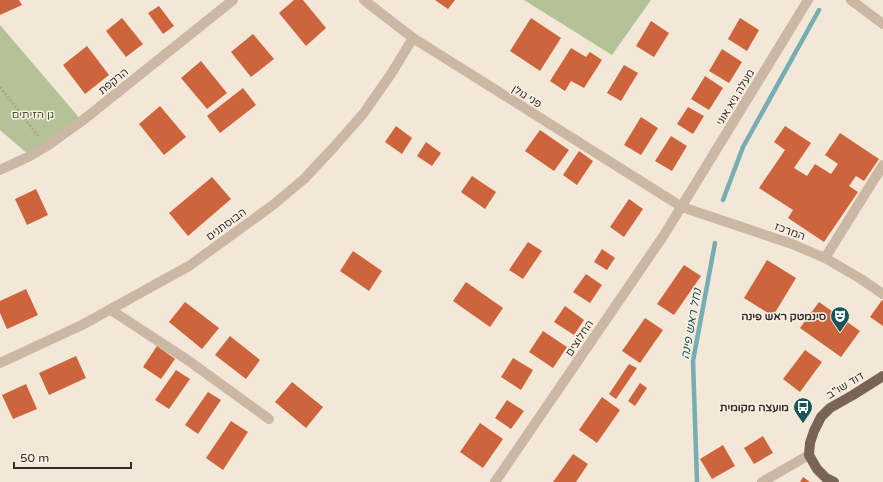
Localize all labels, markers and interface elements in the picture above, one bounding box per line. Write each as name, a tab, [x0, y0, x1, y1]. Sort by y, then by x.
street label: הרקפת	[96, 65, 131, 97]
street label: מעלה גיא אוני	[714, 67, 757, 128]
street label: פני גולן	[509, 82, 544, 111]
park label: גן הזיתים	[12, 108, 54, 121]
street label: הבוסתנים	[204, 205, 249, 243]
street label: המרכז	[773, 220, 807, 243]
water label: נחל ראש פינה	[678, 287, 704, 361]
theatre icon: סינמטק ראש פינה	[829, 305, 851, 333]
place label: סינמטק ראש פינה	[741, 310, 826, 323]
street label: החלוצים	[563, 318, 596, 359]
street label: דוד שו"ב	[824, 369, 867, 402]
bus stop icon: מועצה מקומית	[792, 396, 814, 424]
place label: מועצה מקומית	[720, 401, 789, 414]
scale bar	[14, 444, 131, 470]
text: 50 m	[20, 451, 49, 465]

